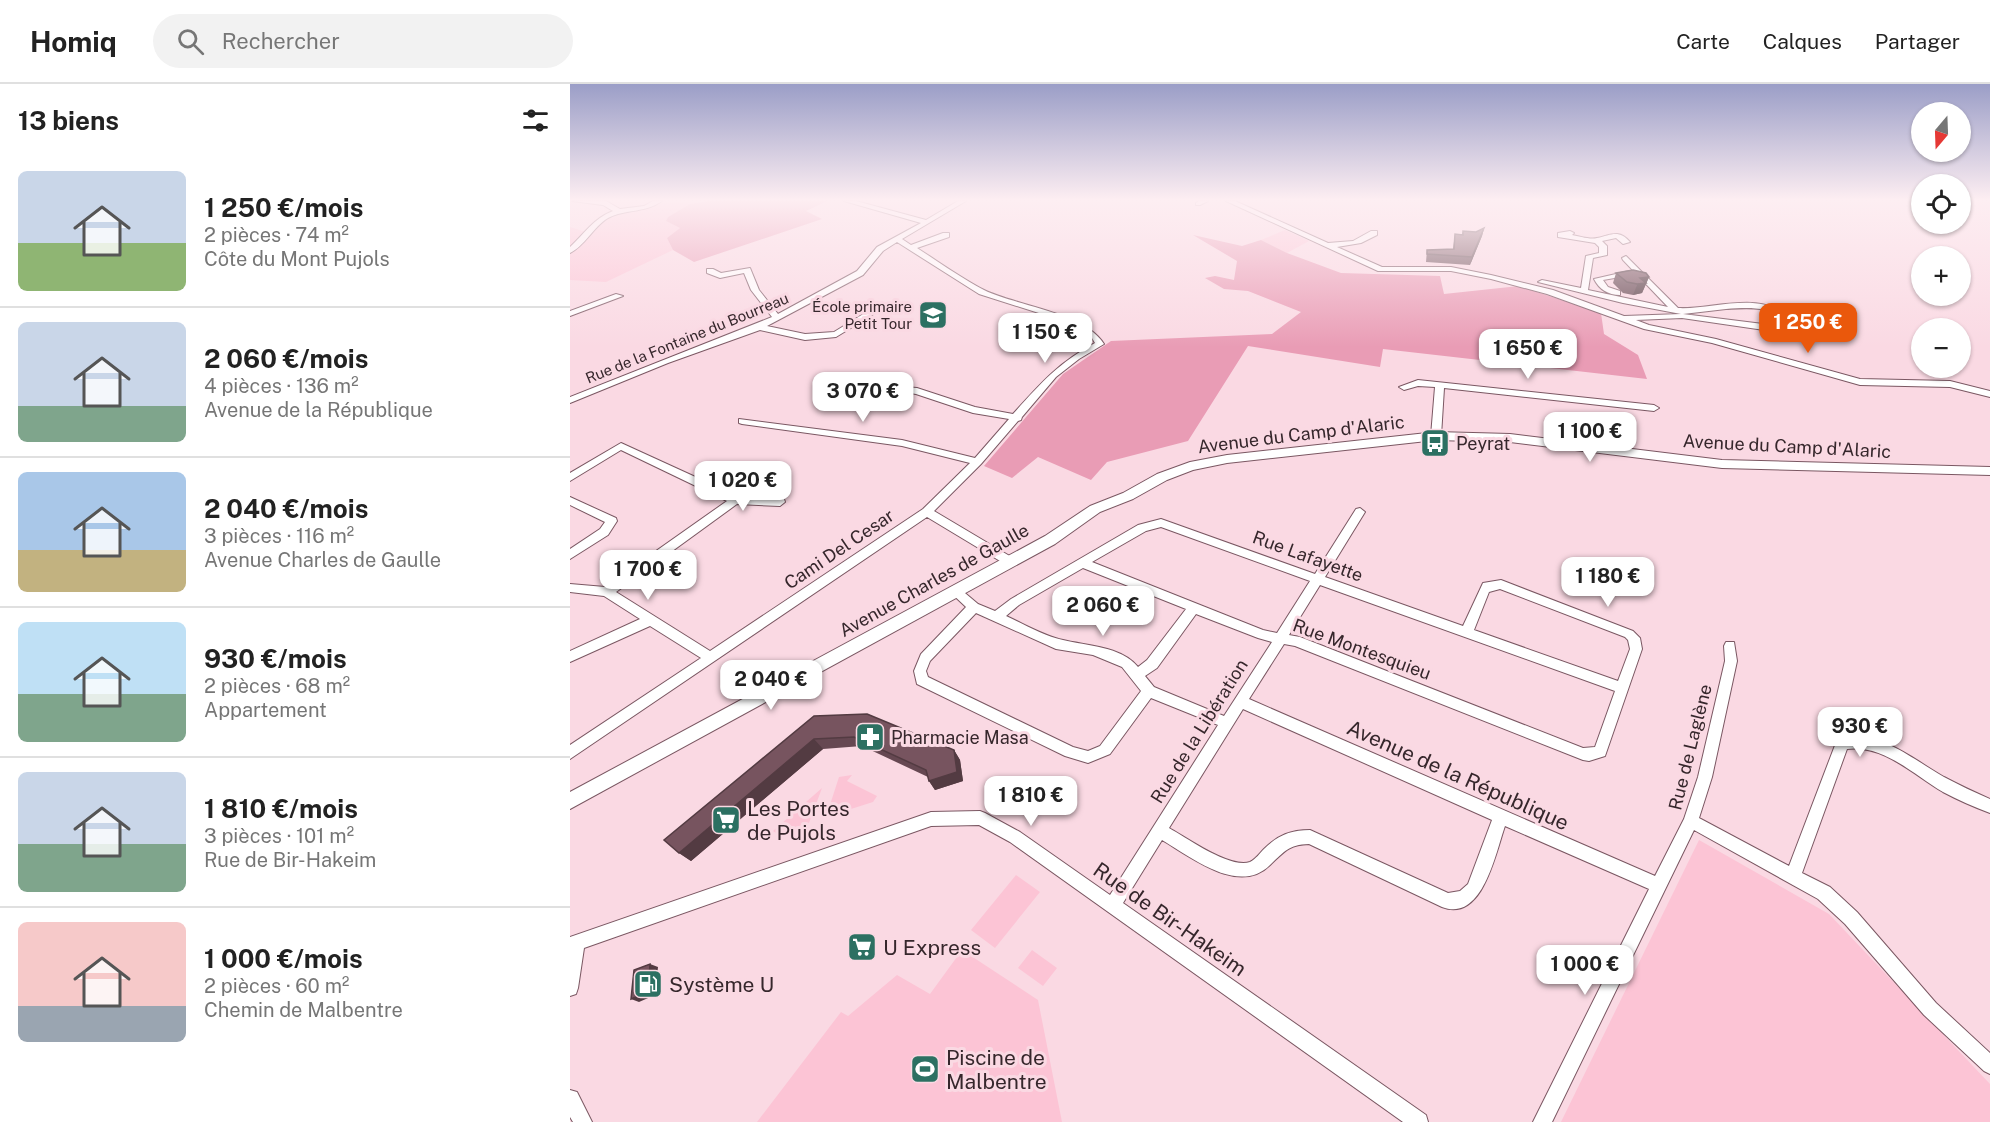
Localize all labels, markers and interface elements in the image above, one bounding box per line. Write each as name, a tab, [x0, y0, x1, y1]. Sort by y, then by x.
search box	[153, 14, 573, 68]
text: Homiq	[30, 25, 117, 58]
icon: search	[174, 25, 207, 58]
text: Rechercher	[222, 28, 340, 54]
text: Carte	[1676, 29, 1730, 54]
text: Calques	[1763, 29, 1842, 54]
text: Partager	[1875, 29, 1960, 54]
north arrow	[1911, 102, 1971, 162]
map controls	[1911, 102, 1971, 378]
icon: filters	[519, 104, 552, 137]
text: 13 biens	[18, 105, 119, 136]
button: locate	[1911, 174, 1971, 234]
text: 1 250 €/mois	[204, 192, 363, 223]
icon: home	[66, 195, 138, 267]
text: 2 pièces · 74 m²	[204, 223, 349, 247]
button: +	[1911, 246, 1971, 306]
text: Côte du Mont Pujols	[204, 247, 390, 271]
street label: Rue de la Fontaine du Bourreau	[583, 289, 791, 387]
place label: École primaire Petit Tour	[812, 298, 912, 332]
school or university icon: École primaire Petit Tour	[917, 299, 949, 331]
pin: 1 250 €	[1753, 303, 1863, 354]
text: 1 250 €	[1773, 310, 1843, 334]
pin: 1 150 €	[990, 313, 1100, 364]
button: −	[1911, 318, 1971, 378]
text: 1 150 €	[1012, 320, 1078, 344]
pin: 1 650 €	[1473, 329, 1583, 380]
text: 1 650 €	[1493, 336, 1563, 360]
text: 2 060 €/mois	[204, 343, 369, 374]
icon: home	[66, 346, 138, 418]
pin: 3 070 €	[808, 372, 918, 423]
text: 4 pièces · 136 m²	[204, 374, 358, 398]
text: 3 070 €	[826, 379, 900, 403]
text: Avenue de la République	[204, 398, 433, 422]
street label: Avenue du Camp d'Alaric	[1196, 411, 1406, 457]
pin: 1 100 €	[1535, 412, 1645, 463]
text: 1 100 €	[1558, 419, 1622, 443]
bus stop icon: Peyrat	[1419, 427, 1451, 459]
street label: Avenue du Camp d'Alaric	[1682, 430, 1892, 462]
place label: Peyrat	[1456, 433, 1510, 454]
pin: 1 020 €	[688, 461, 798, 512]
text: 1 020 €	[708, 468, 778, 492]
text: 2 040 €/mois	[204, 493, 368, 524]
icon: home	[66, 496, 138, 568]
street label: Cami Del Cesar	[780, 505, 898, 593]
street label: Avenue Charles de Gaulle	[836, 519, 1032, 641]
text: 3 pièces · 116 m²	[204, 524, 354, 548]
street label: Rue Lafayette	[1250, 526, 1366, 586]
text: Avenue Charles de Gaulle	[204, 548, 441, 572]
pin: 1 700 €	[593, 550, 703, 601]
text: 1 700 €	[614, 557, 682, 581]
pin: 1 180 €	[1553, 557, 1663, 608]
text: 1 180 €	[1575, 564, 1641, 588]
pin: 2 060 €	[1048, 586, 1158, 637]
text: 2 060 €	[1066, 593, 1140, 617]
street label: Rue Montesquieu	[1290, 614, 1434, 684]
text: 930 €/mois	[204, 643, 347, 674]
icon: home	[66, 646, 138, 718]
street label: Rue de la Libération	[1146, 655, 1252, 807]
pin: 2 040 €	[716, 660, 826, 711]
text: 2 040 €	[734, 667, 808, 691]
text: 2 pièces · 68 m²	[204, 674, 350, 698]
street label: Rue de Laglène	[1664, 682, 1716, 812]
text: Appartement	[204, 698, 327, 722]
pin: 930 €	[1818, 707, 1902, 758]
text: 930 €	[1832, 714, 1888, 738]
street label: Avenue de la République	[1343, 715, 1573, 835]
pharmacy icon: Pharmacie Masa	[854, 721, 886, 753]
place label: Pharmacie Masa	[891, 727, 1029, 748]
pin: 1 810 €	[976, 776, 1086, 827]
text: 1 810 €	[998, 783, 1064, 807]
text: 1 810 €/mois	[204, 793, 358, 824]
icon: home	[66, 796, 138, 868]
place label: Les Portes de Pujols	[747, 796, 850, 845]
supermarket icon: Les Portes de Pujols	[710, 804, 742, 836]
text: 3 pièces · 101 m²	[204, 824, 354, 848]
text: Rue de Bir-Hakeim	[204, 848, 376, 872]
street label: Rue de Bir-Hakeim	[1089, 857, 1251, 981]
supermarket icon: U Express	[846, 931, 878, 963]
place label: U Express	[883, 935, 981, 960]
text: 1 000 €/mois	[204, 943, 363, 974]
pin: 1 000 €	[1530, 945, 1640, 996]
icon: home	[66, 946, 138, 1018]
text: 1 000 €	[1550, 952, 1620, 976]
fuel station icon: Système U	[632, 968, 664, 1000]
place label: Système U	[669, 972, 774, 997]
text: 2 pièces · 60 m²	[204, 974, 349, 998]
text: Chemin de Malbentre	[204, 998, 403, 1022]
place label: Piscine de Malbentre	[946, 1045, 1047, 1094]
sports icon: Piscine de Malbentre	[909, 1053, 941, 1085]

